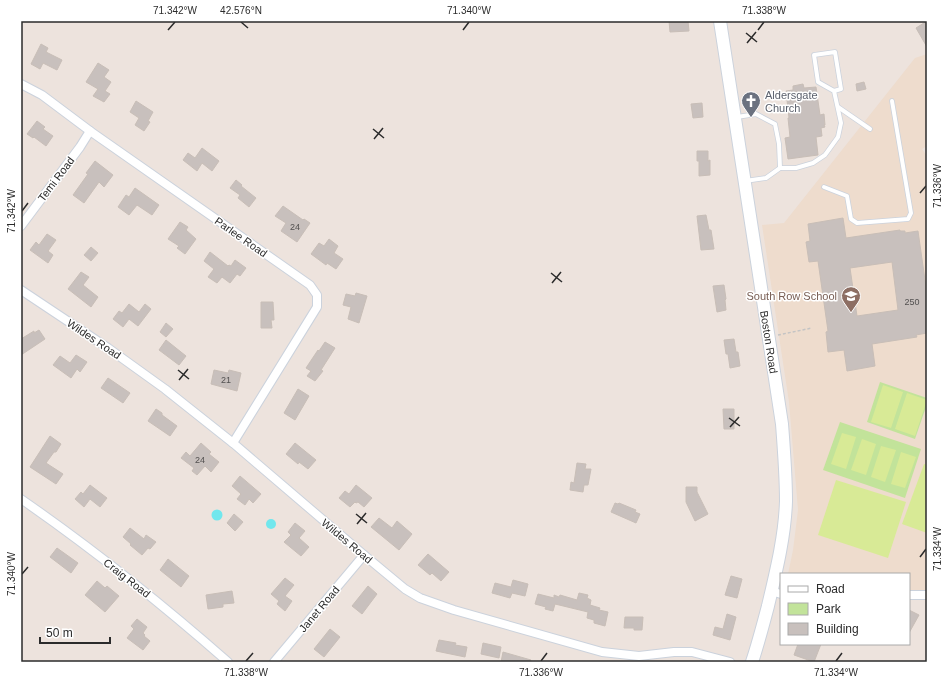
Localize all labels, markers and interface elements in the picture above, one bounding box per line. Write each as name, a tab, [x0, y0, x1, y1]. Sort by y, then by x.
text: 71.342°W	[153, 5, 198, 16]
text: 42.576°N	[220, 5, 262, 16]
text: 71.340°W	[447, 5, 492, 16]
text: 71.338°W	[742, 5, 787, 16]
place label: Aldersgate Church	[765, 89, 818, 114]
church icon: Aldersgate Church	[740, 90, 762, 118]
street label: Temi Road	[35, 154, 77, 204]
text: 71.336°W	[932, 163, 943, 208]
text: 71.342°W	[6, 188, 17, 233]
street label: Parlee Road	[213, 215, 269, 259]
house number: 24	[290, 222, 300, 232]
school or university icon: South Row School	[840, 285, 862, 313]
place label: South Row School	[747, 290, 837, 302]
house number: 250	[904, 297, 920, 307]
street label: Boston Road	[758, 310, 780, 374]
street label: Wildes Road	[65, 317, 123, 361]
house number: 21	[221, 375, 231, 385]
house number: 24	[195, 455, 205, 465]
street label: Wildes Road	[319, 516, 375, 566]
text: 71.334°W	[932, 526, 943, 571]
text: 71.340°W	[6, 551, 17, 596]
street label: Craig Road	[101, 556, 153, 600]
legend	[780, 573, 910, 645]
text: Road	[816, 582, 845, 596]
street label: Janet Road	[296, 584, 342, 634]
text: Park	[816, 602, 842, 616]
scale bar	[40, 619, 110, 645]
text: Building	[816, 622, 859, 636]
text: 50 m	[46, 626, 73, 640]
text: 71.338°W	[224, 667, 269, 678]
text: 71.336°W	[519, 667, 564, 678]
text: 71.334°W	[814, 667, 859, 678]

